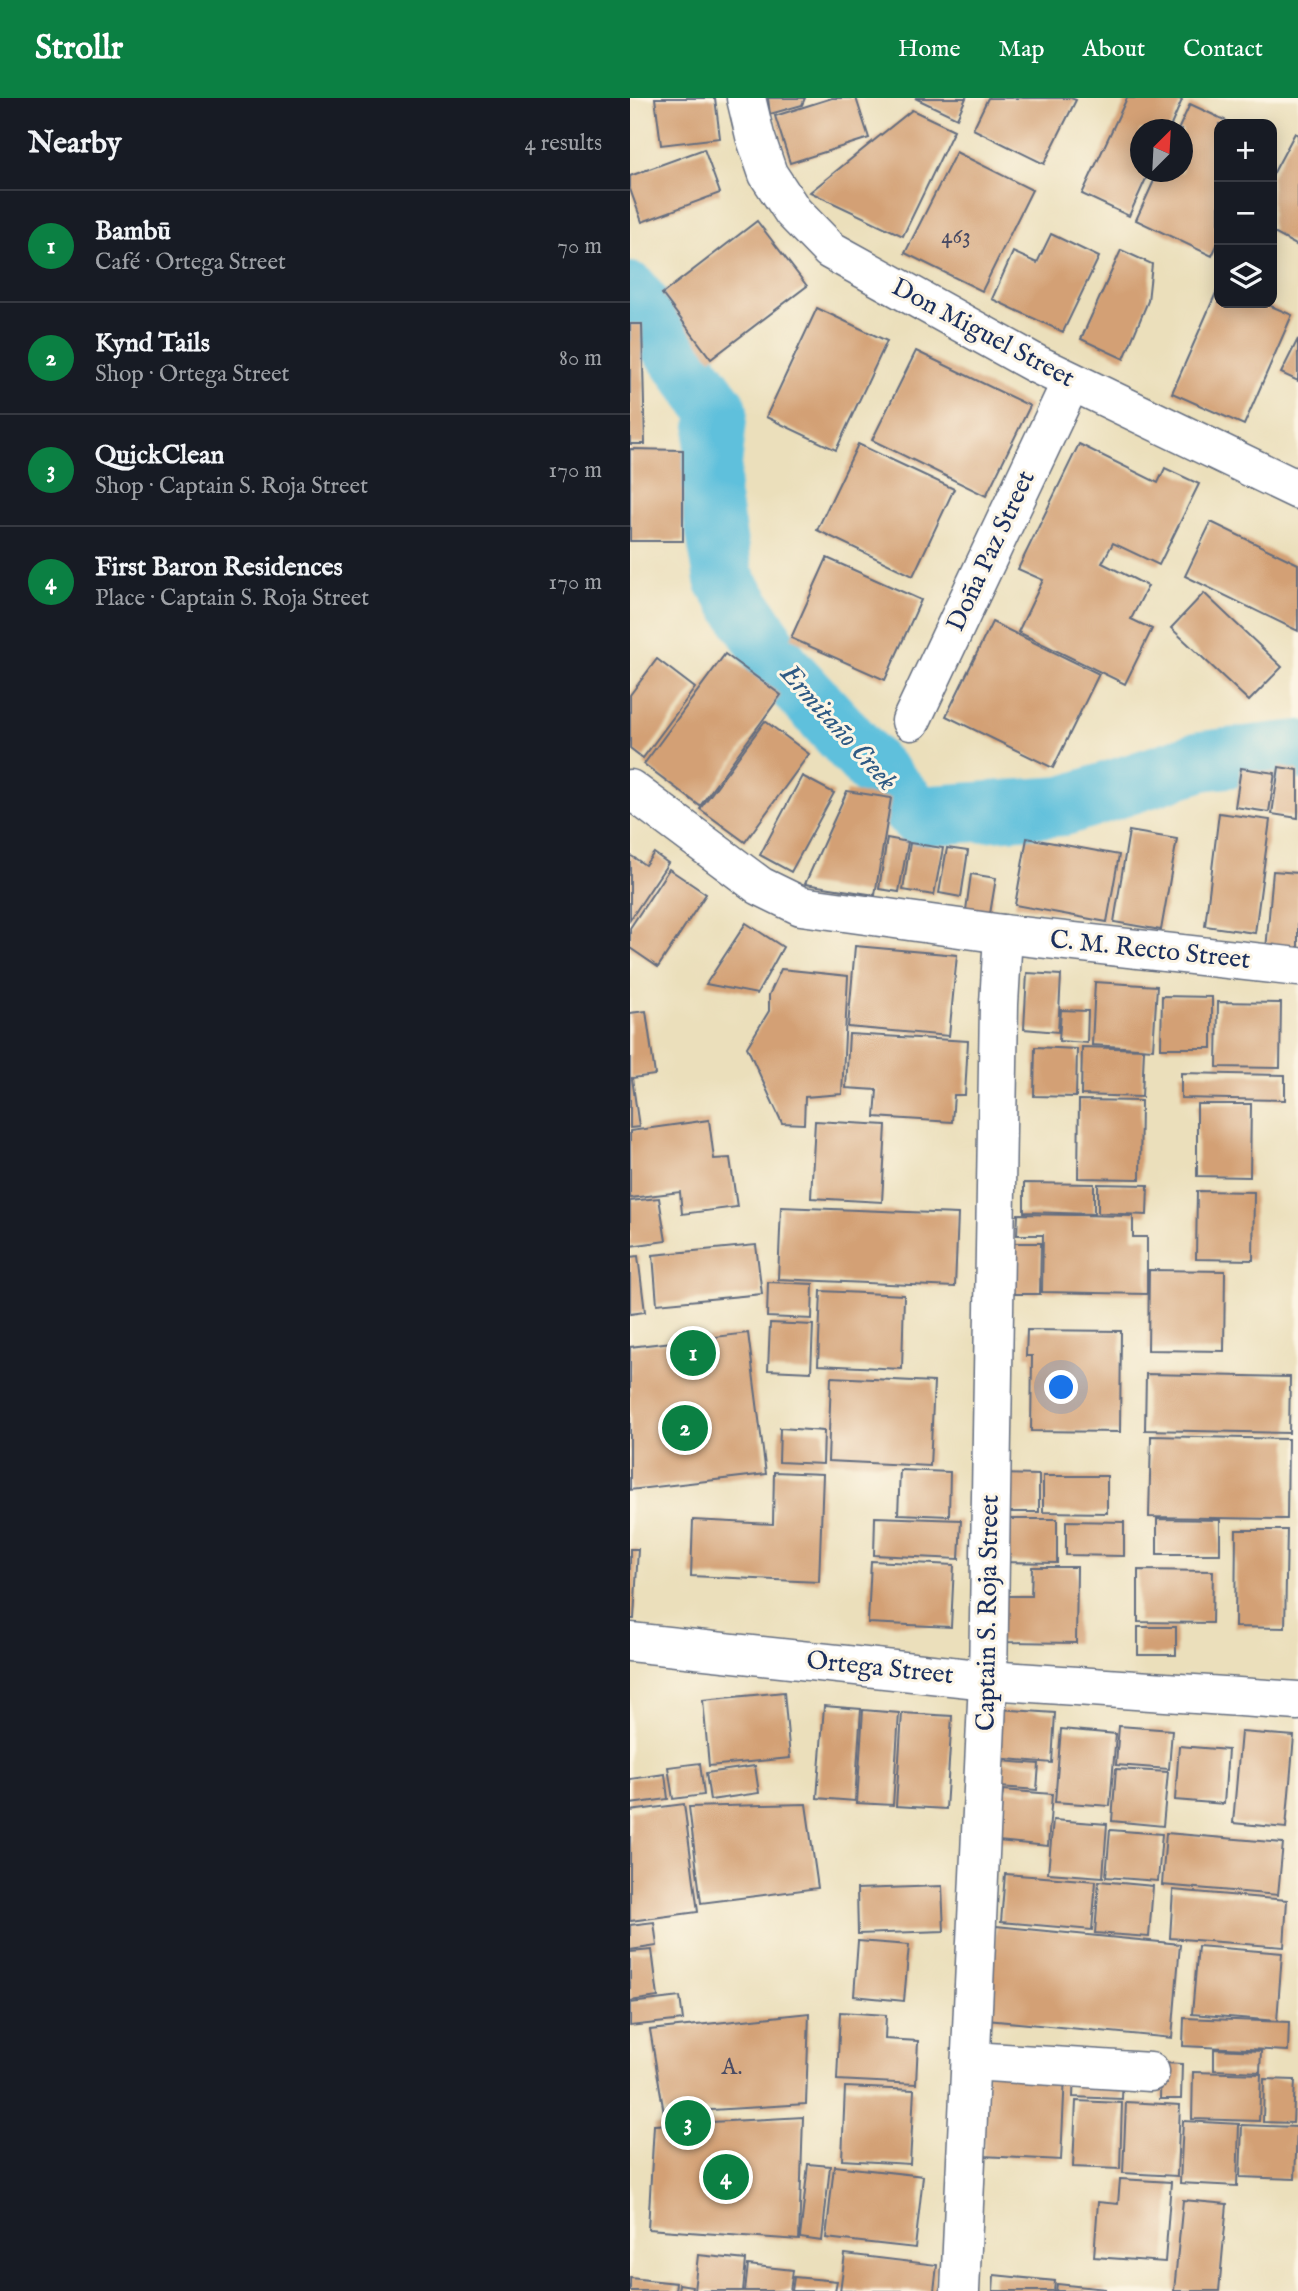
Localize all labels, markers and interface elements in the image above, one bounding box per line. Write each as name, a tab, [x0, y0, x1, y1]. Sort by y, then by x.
text: Strollr	[35, 28, 123, 70]
text: Home	[898, 34, 961, 65]
text: Map	[999, 34, 1045, 65]
text: About	[1083, 34, 1145, 65]
text: Contact	[1183, 34, 1263, 65]
north arrow	[1130, 119, 1193, 182]
map controls	[1214, 119, 1277, 308]
button: +	[1214, 119, 1277, 182]
text: Nearby	[28, 125, 121, 163]
text: 4 results	[524, 129, 602, 158]
button: −	[1214, 182, 1277, 245]
text: Bambū	[95, 215, 171, 248]
house number: 463	[941, 222, 971, 251]
text: 1	[47, 232, 55, 261]
text: 70 m	[557, 232, 602, 261]
button: layers	[1214, 245, 1277, 308]
text: Café · Ortega Street	[95, 248, 286, 277]
street label: Don Miguel Street	[886, 271, 1080, 395]
text: Kynd Tails	[95, 327, 210, 360]
text: 2	[46, 344, 56, 373]
text: 80 m	[559, 344, 602, 373]
text: Shop · Ortega Street	[95, 360, 289, 389]
text: QuickClean	[95, 439, 224, 472]
text: 3	[47, 456, 55, 485]
text: 170 m	[549, 456, 602, 485]
street label: Doña Paz Street	[939, 465, 1043, 637]
text: Shop · Captain S. Roja Street	[95, 472, 368, 501]
text: First Baron Residences	[95, 551, 343, 584]
text: 4	[45, 568, 57, 597]
text: 170 m	[549, 568, 602, 597]
text: Place · Captain S. Roja Street	[95, 584, 369, 613]
water label: Ermitaño Creek	[771, 657, 904, 799]
street label: C. M. Recto Street	[1048, 923, 1252, 977]
pin: 1	[670, 1327, 716, 1379]
your location	[1044, 1370, 1078, 1404]
pin: 2	[662, 1402, 708, 1454]
street label: Captain S. Roja Street	[969, 1494, 1007, 1731]
street label: Ortega Street	[805, 1644, 955, 1692]
house number: A.	[721, 2053, 742, 2082]
pin: 3	[665, 2097, 711, 2149]
pin: 4	[703, 2151, 749, 2203]

